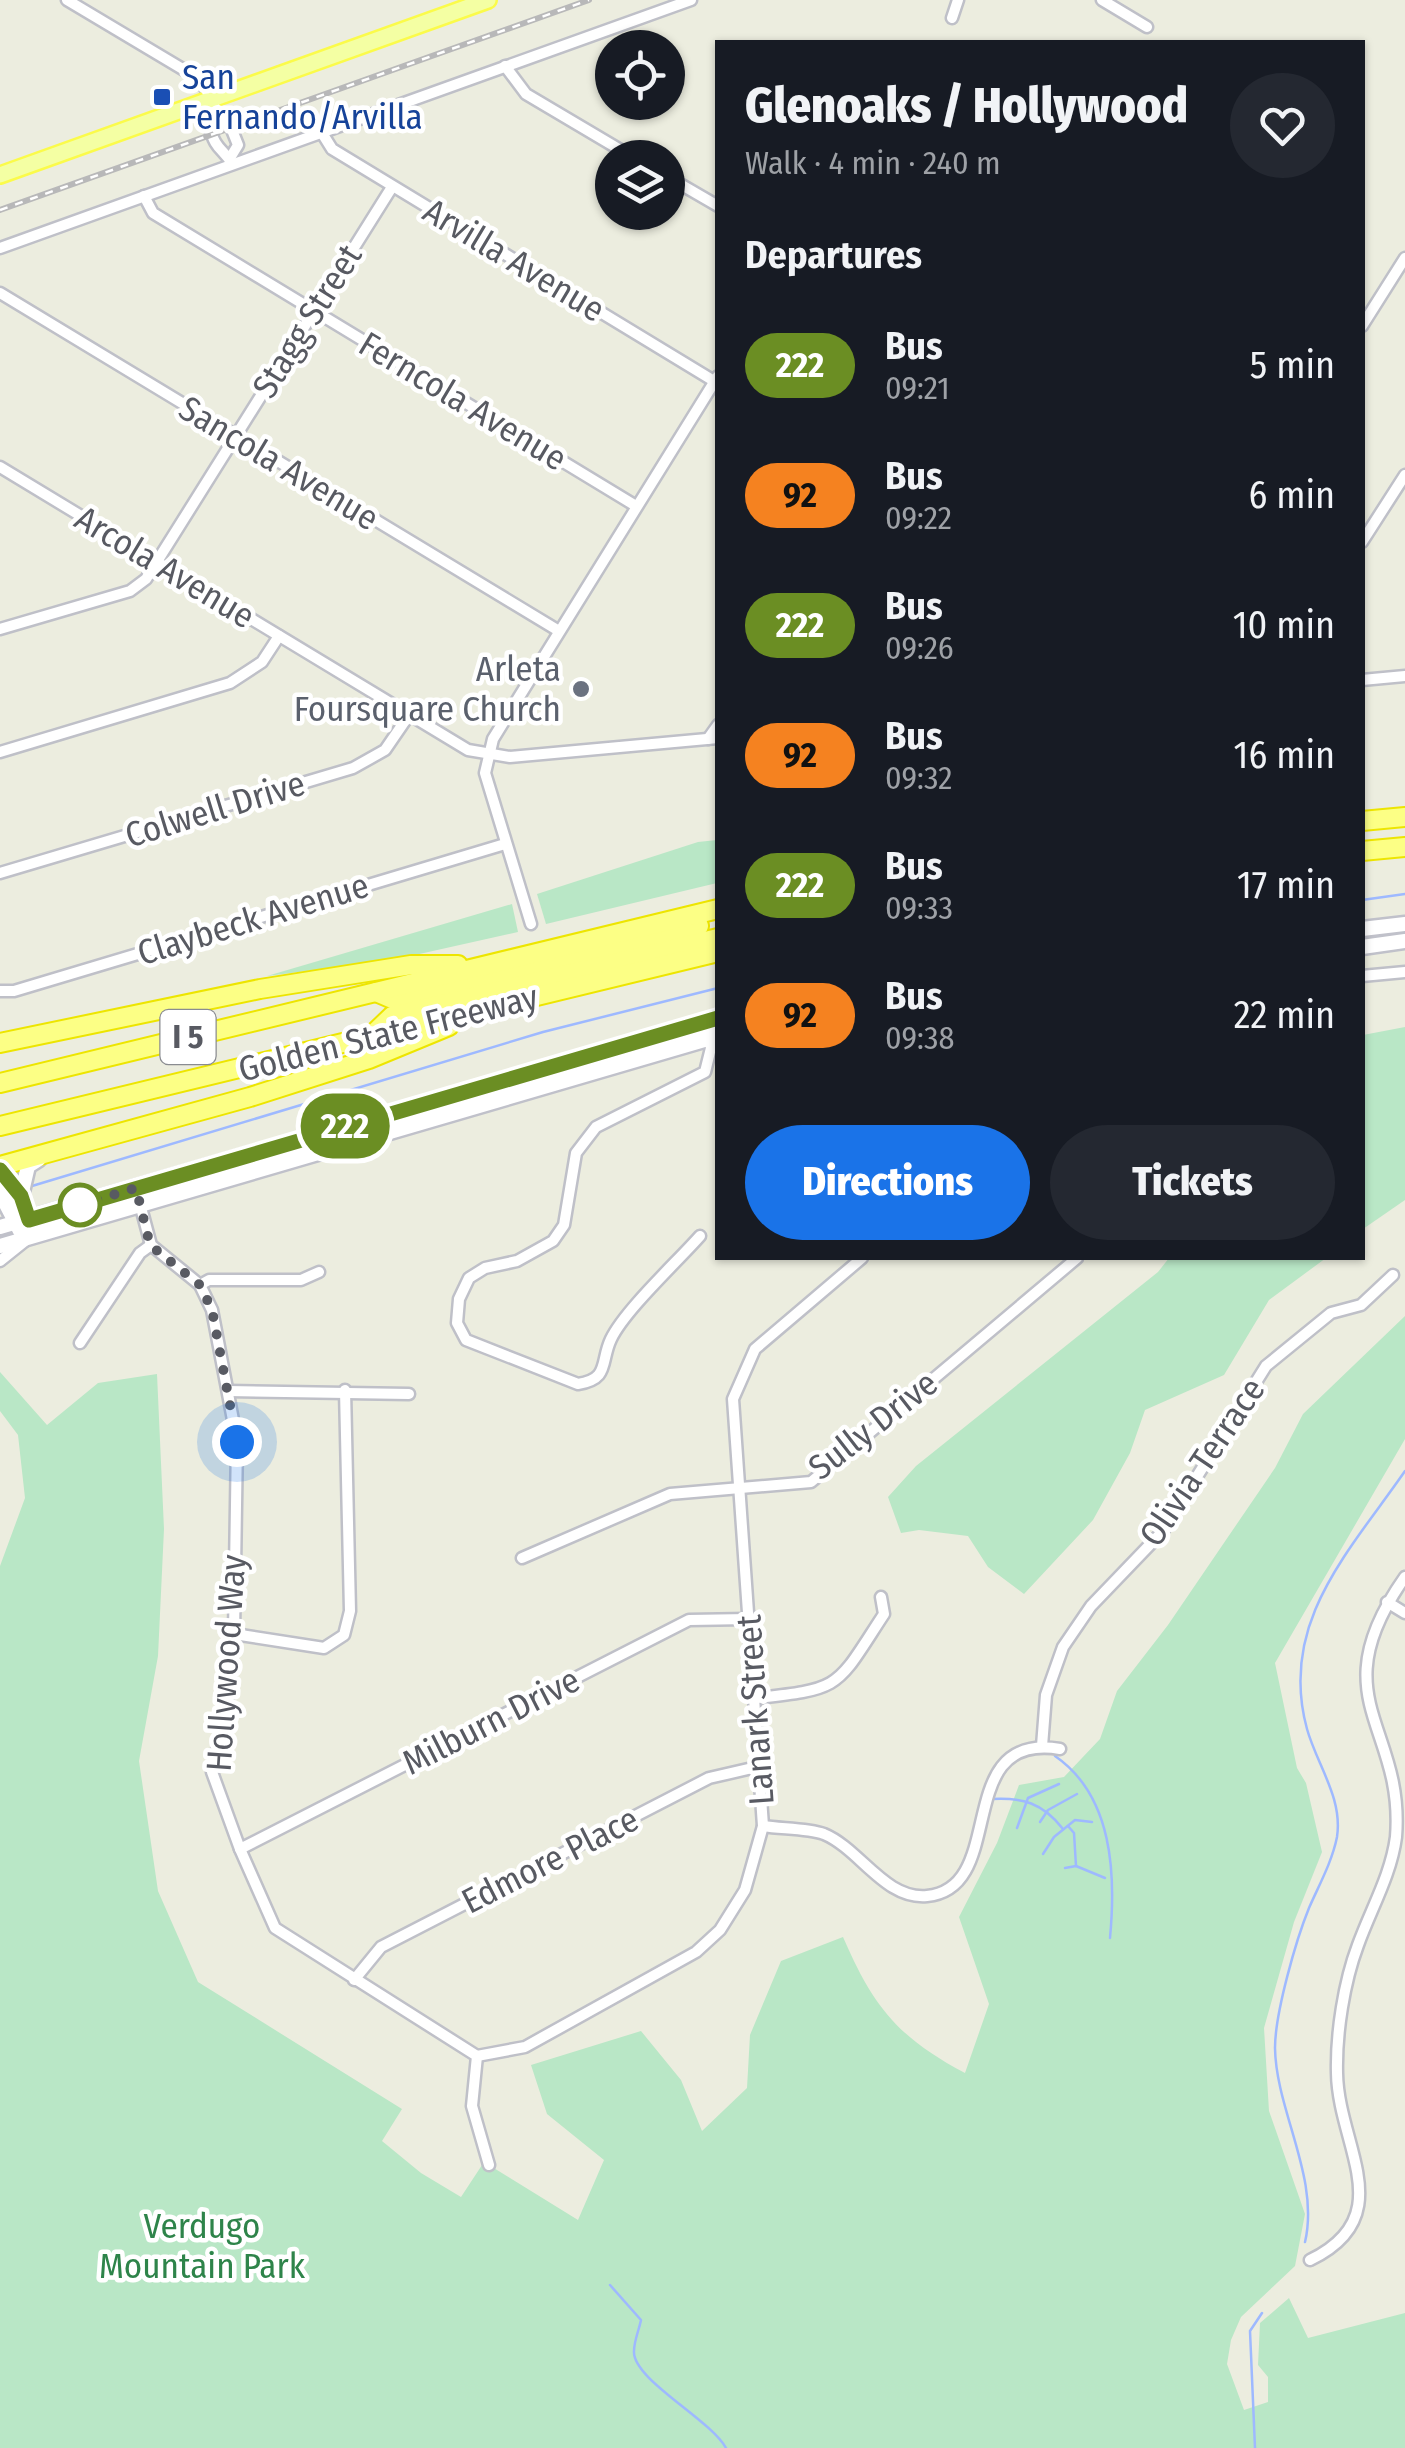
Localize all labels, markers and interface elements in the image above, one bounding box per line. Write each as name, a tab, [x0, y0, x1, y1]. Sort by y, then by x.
map controls	[595, 30, 685, 230]
button: locate	[595, 30, 685, 120]
place label: San Fernando/Arvilla	[182, 56, 423, 138]
button: heart	[1230, 73, 1335, 178]
text: Glenoaks / Hollywood	[745, 77, 1188, 135]
marker: San Fernando/Arvilla	[151, 86, 173, 108]
button: layers	[595, 140, 685, 230]
text: Walk · 4 min · 240 m	[745, 144, 1001, 182]
street label: Arvilla Avenue	[416, 189, 612, 331]
text: Departures	[745, 232, 922, 278]
street label: Stagg Street	[243, 236, 371, 405]
street label: Ferncola Avenue	[352, 323, 574, 479]
text: Bus	[885, 323, 943, 369]
text: 5 min	[1250, 342, 1335, 388]
text: 222	[776, 344, 824, 386]
text: 09:21	[885, 369, 950, 407]
street label: Sancola Avenue	[172, 387, 386, 539]
text: Bus	[885, 453, 943, 499]
text: 6 min	[1248, 472, 1335, 518]
text: 92	[783, 474, 817, 516]
street label: Arcola Avenue	[68, 497, 262, 637]
text: 09:22	[885, 499, 952, 537]
text: Bus	[885, 583, 943, 629]
text: 10 min	[1233, 602, 1335, 648]
text: 222	[776, 604, 824, 646]
text: 09:26	[885, 629, 954, 667]
place label: Arleta Foursquare Church	[294, 648, 561, 730]
marker: Arleta Foursquare Church	[570, 678, 592, 700]
text: Bus	[885, 713, 943, 759]
text: 16 min	[1234, 732, 1335, 778]
text: 92	[783, 734, 817, 776]
text: 09:32	[885, 759, 952, 797]
street label: Colwell Drive	[120, 762, 310, 856]
text: Bus	[885, 843, 943, 889]
text: 17 min	[1237, 862, 1335, 908]
street label: Claybeck Avenue	[132, 864, 374, 974]
text: 222	[776, 864, 824, 906]
text: 09:33	[885, 889, 953, 927]
text: Bus	[885, 973, 943, 1019]
street label: Golden State Freeway	[234, 975, 542, 1091]
text: 22 min	[1234, 992, 1335, 1038]
text: 92	[783, 994, 817, 1036]
road number: I 5	[160, 1010, 216, 1064]
text: 09:38	[885, 1019, 954, 1057]
line badge: 222	[288, 1094, 402, 1158]
text: 222	[321, 1105, 369, 1147]
button: Directions	[745, 1125, 1030, 1240]
button: Tickets	[1050, 1125, 1335, 1240]
unlabelled marker	[59, 1184, 101, 1226]
street label: Sully Drive	[800, 1362, 946, 1488]
street label: Olivia Terrace	[1130, 1370, 1274, 1554]
your location	[212, 1417, 262, 1467]
street label: Hollywood Way	[197, 1553, 255, 1773]
street label: Lanark Street	[727, 1613, 783, 1807]
street label: Milburn Drive	[396, 1659, 586, 1783]
street label: Edmore Place	[455, 1798, 645, 1922]
park label: Verdugo Mountain Park	[99, 2205, 306, 2287]

